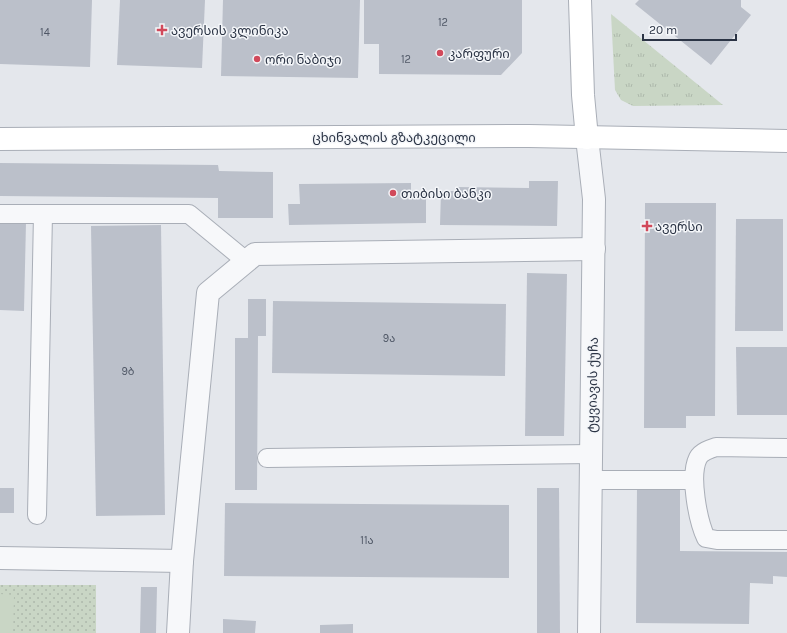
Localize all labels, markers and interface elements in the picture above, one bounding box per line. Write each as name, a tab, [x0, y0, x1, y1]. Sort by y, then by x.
house number: 12	[438, 16, 448, 29]
scale bar	[643, 16, 736, 42]
place label: ავერსის კლინიკა	[171, 23, 289, 39]
text: 20 m	[649, 23, 677, 37]
marker: ავერსის კლინიკა	[156, 24, 168, 36]
house number: 14	[40, 26, 50, 39]
place label: კარფური	[448, 46, 510, 61]
marker: კარფური	[435, 48, 445, 58]
place label: ორი ნაბიჯი	[265, 52, 341, 67]
house number: 12	[401, 53, 411, 66]
marker: ორი ნაბიჯი	[252, 54, 262, 64]
street label: ცხინვალის გზატკეცილი	[312, 130, 476, 146]
place label: თიბისი ბანკი	[401, 186, 491, 201]
marker: თიბისი ბანკი	[388, 188, 398, 198]
place label: ავერსი	[655, 219, 703, 234]
marker: ავერსი	[642, 221, 652, 231]
house number: 9ა	[383, 332, 395, 345]
street label: ტყვიავის ქუჩა	[584, 337, 601, 433]
house number: 9ბ	[121, 365, 135, 378]
house number: 11ა	[360, 534, 374, 547]

